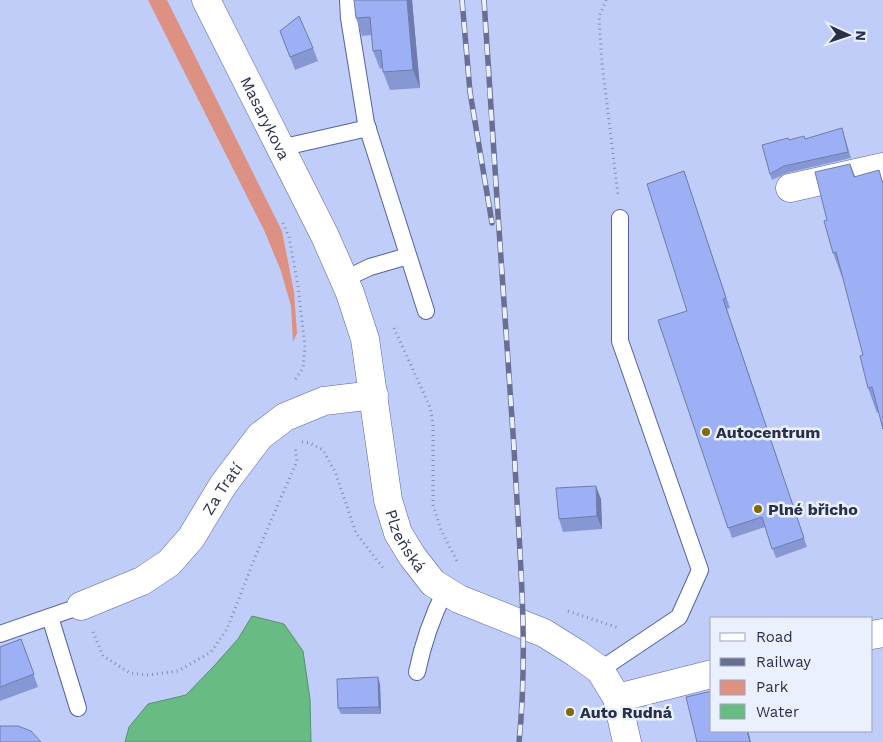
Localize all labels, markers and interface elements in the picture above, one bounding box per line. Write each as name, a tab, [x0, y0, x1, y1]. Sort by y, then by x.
north arrow	[823, 10, 873, 60]
text: N	[853, 30, 869, 41]
street label: Masarykova	[236, 73, 294, 163]
place label: Autocentrum	[716, 423, 820, 442]
marker: Autocentrum	[700, 426, 712, 438]
street label: Za Tratí	[198, 459, 246, 518]
place label: Plné břicho	[768, 500, 858, 519]
marker: Plné břicho	[752, 503, 764, 515]
street label: Plzeňská	[381, 507, 430, 576]
legend	[710, 617, 873, 732]
text: Road	[756, 628, 793, 646]
text: Railway	[756, 653, 811, 671]
text: Park	[756, 678, 789, 696]
place label: Auto Rudná	[580, 703, 673, 722]
text: Water	[756, 703, 799, 721]
marker: Auto Rudná	[564, 706, 576, 718]

